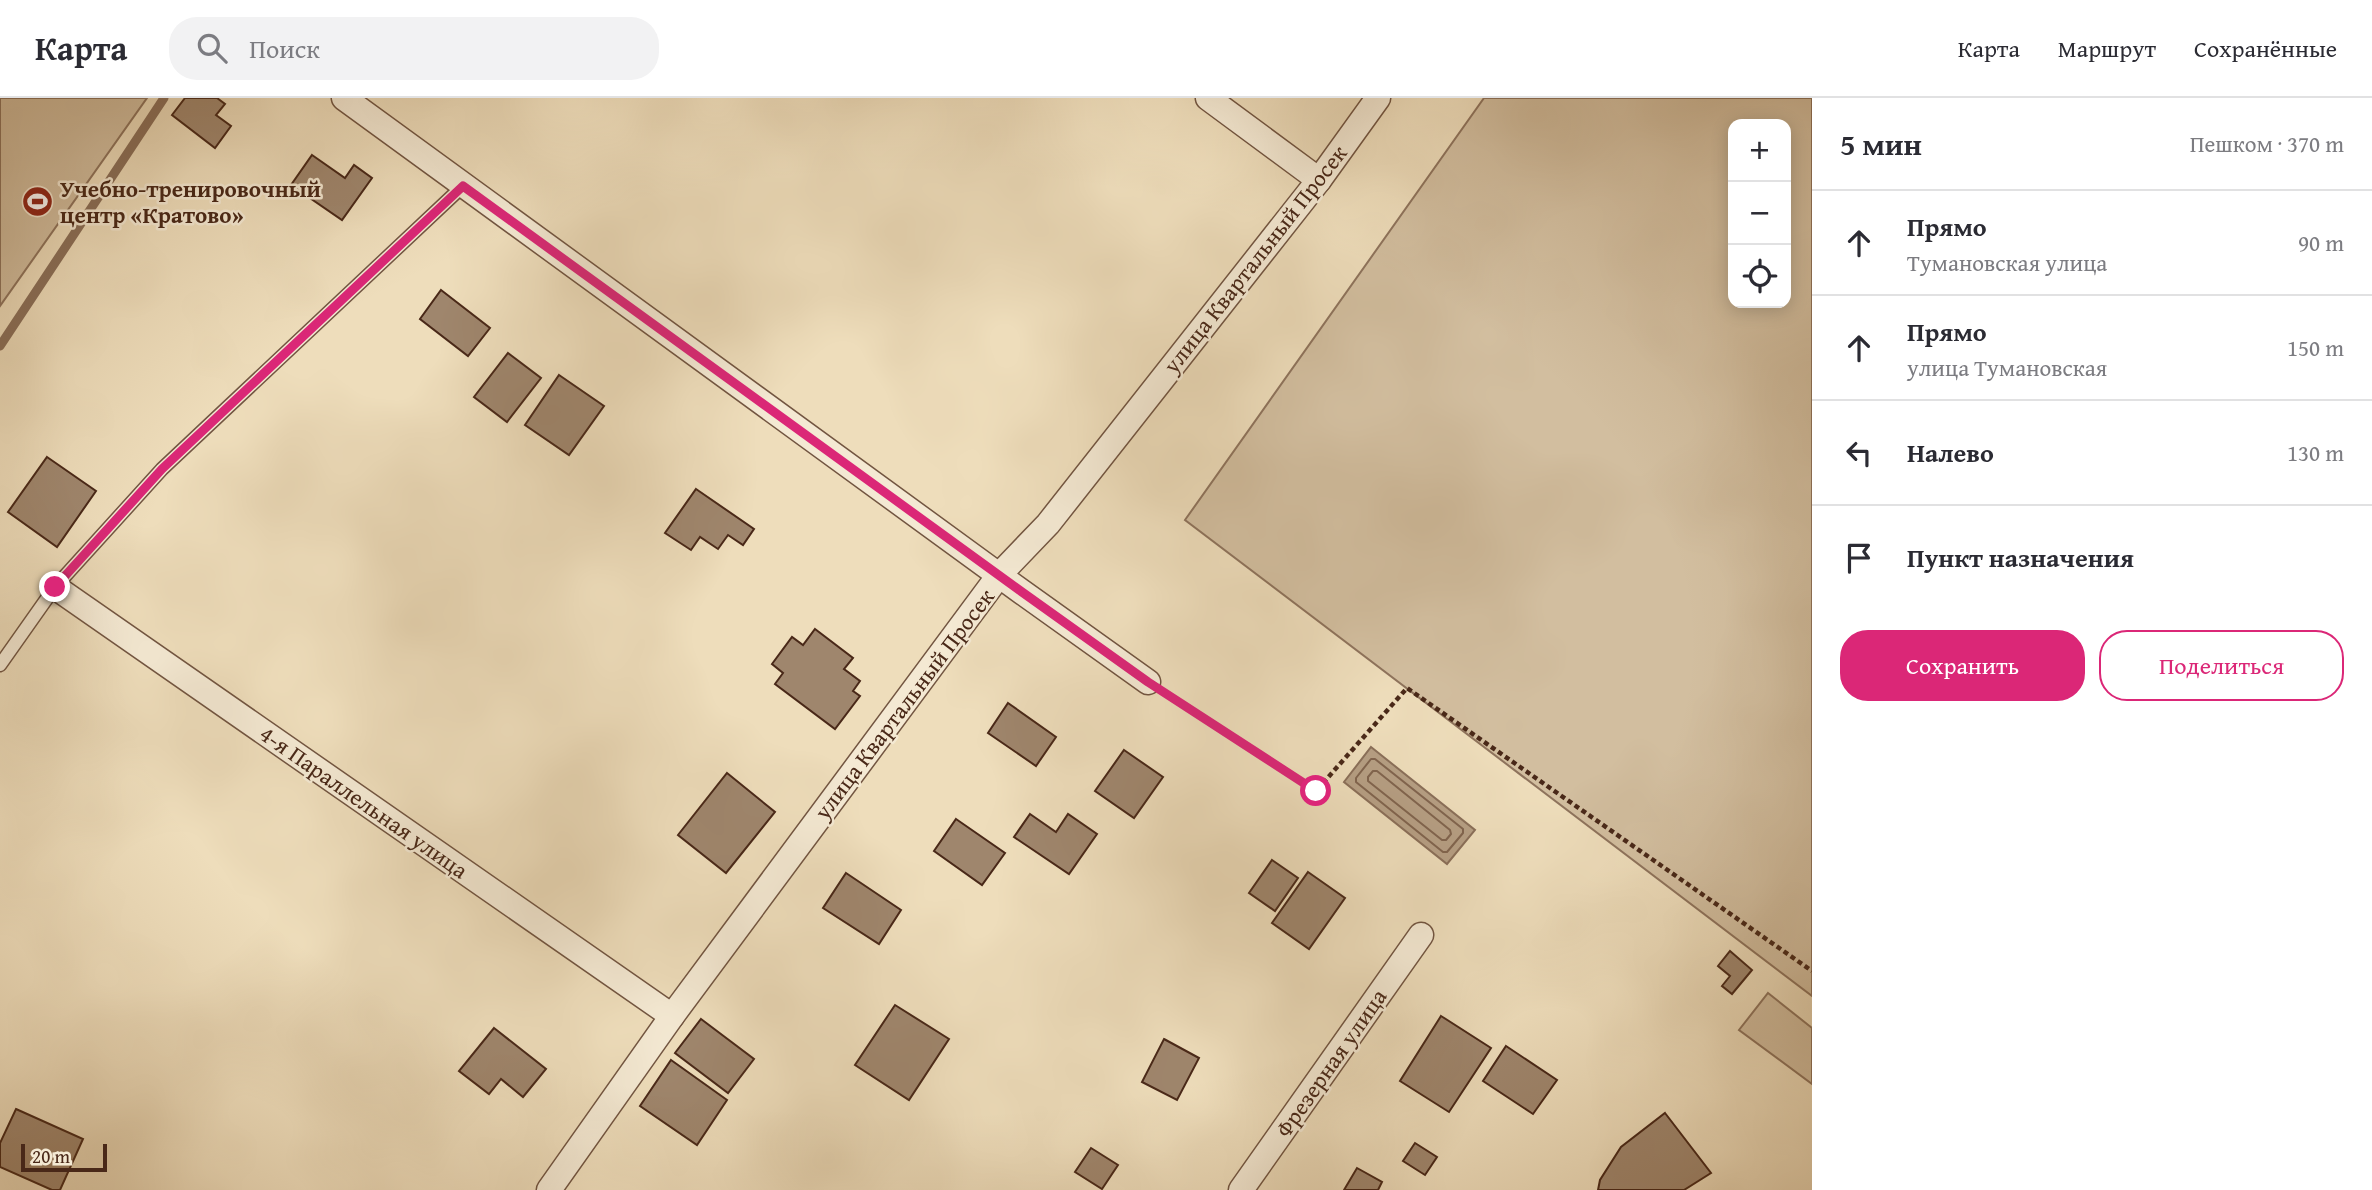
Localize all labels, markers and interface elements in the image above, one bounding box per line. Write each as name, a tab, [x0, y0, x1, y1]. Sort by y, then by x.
search box	[169, 17, 659, 80]
text: Карта	[35, 24, 127, 72]
icon: search	[193, 29, 231, 67]
text: Поиск	[249, 29, 320, 68]
text: Карта	[1958, 31, 2020, 66]
text: Маршрут	[2058, 31, 2156, 66]
text: Сохранённые	[2194, 31, 2337, 66]
map controls	[1728, 119, 1791, 308]
button: +	[1728, 119, 1791, 182]
text: 5 мин	[1840, 122, 1922, 166]
text: Пешком · 370 m	[2190, 127, 2344, 160]
street label: улица Квартальный Просек	[1154, 138, 1354, 381]
place label: Учебно-тренировочный центр «Кратово»	[60, 172, 321, 231]
button: −	[1728, 182, 1791, 245]
sports icon: Учебно-тренировочный центр «Кратово»	[20, 185, 54, 219]
text: Прямо	[1907, 207, 1987, 246]
icon: ahead	[1840, 224, 1878, 262]
text: 90 m	[2298, 226, 2344, 259]
button: locate	[1728, 245, 1791, 308]
text: Тумановская улица	[1907, 246, 2107, 279]
text: Прямо	[1907, 312, 1987, 351]
icon: ahead	[1840, 329, 1878, 367]
text: 150 m	[2287, 331, 2344, 364]
text: улица Тумановская	[1907, 351, 2107, 384]
text: Налево	[1907, 433, 1994, 472]
icon: left	[1840, 434, 1878, 472]
text: 130 m	[2287, 436, 2344, 469]
text: Пункт назначения	[1907, 538, 2134, 577]
icon: arrive	[1840, 539, 1878, 577]
route end	[39, 571, 70, 602]
street label: улица Квартальный Просек	[805, 581, 1002, 827]
button: Сохранить	[1840, 630, 2085, 701]
button: Поделиться	[2099, 630, 2344, 701]
street label: 4-я Параллельная улица	[253, 717, 475, 886]
route start	[1300, 775, 1331, 806]
street label: Фрезерная улица	[1267, 982, 1394, 1144]
scale bar	[21, 1141, 107, 1173]
text: 20 m	[32, 1142, 70, 1170]

